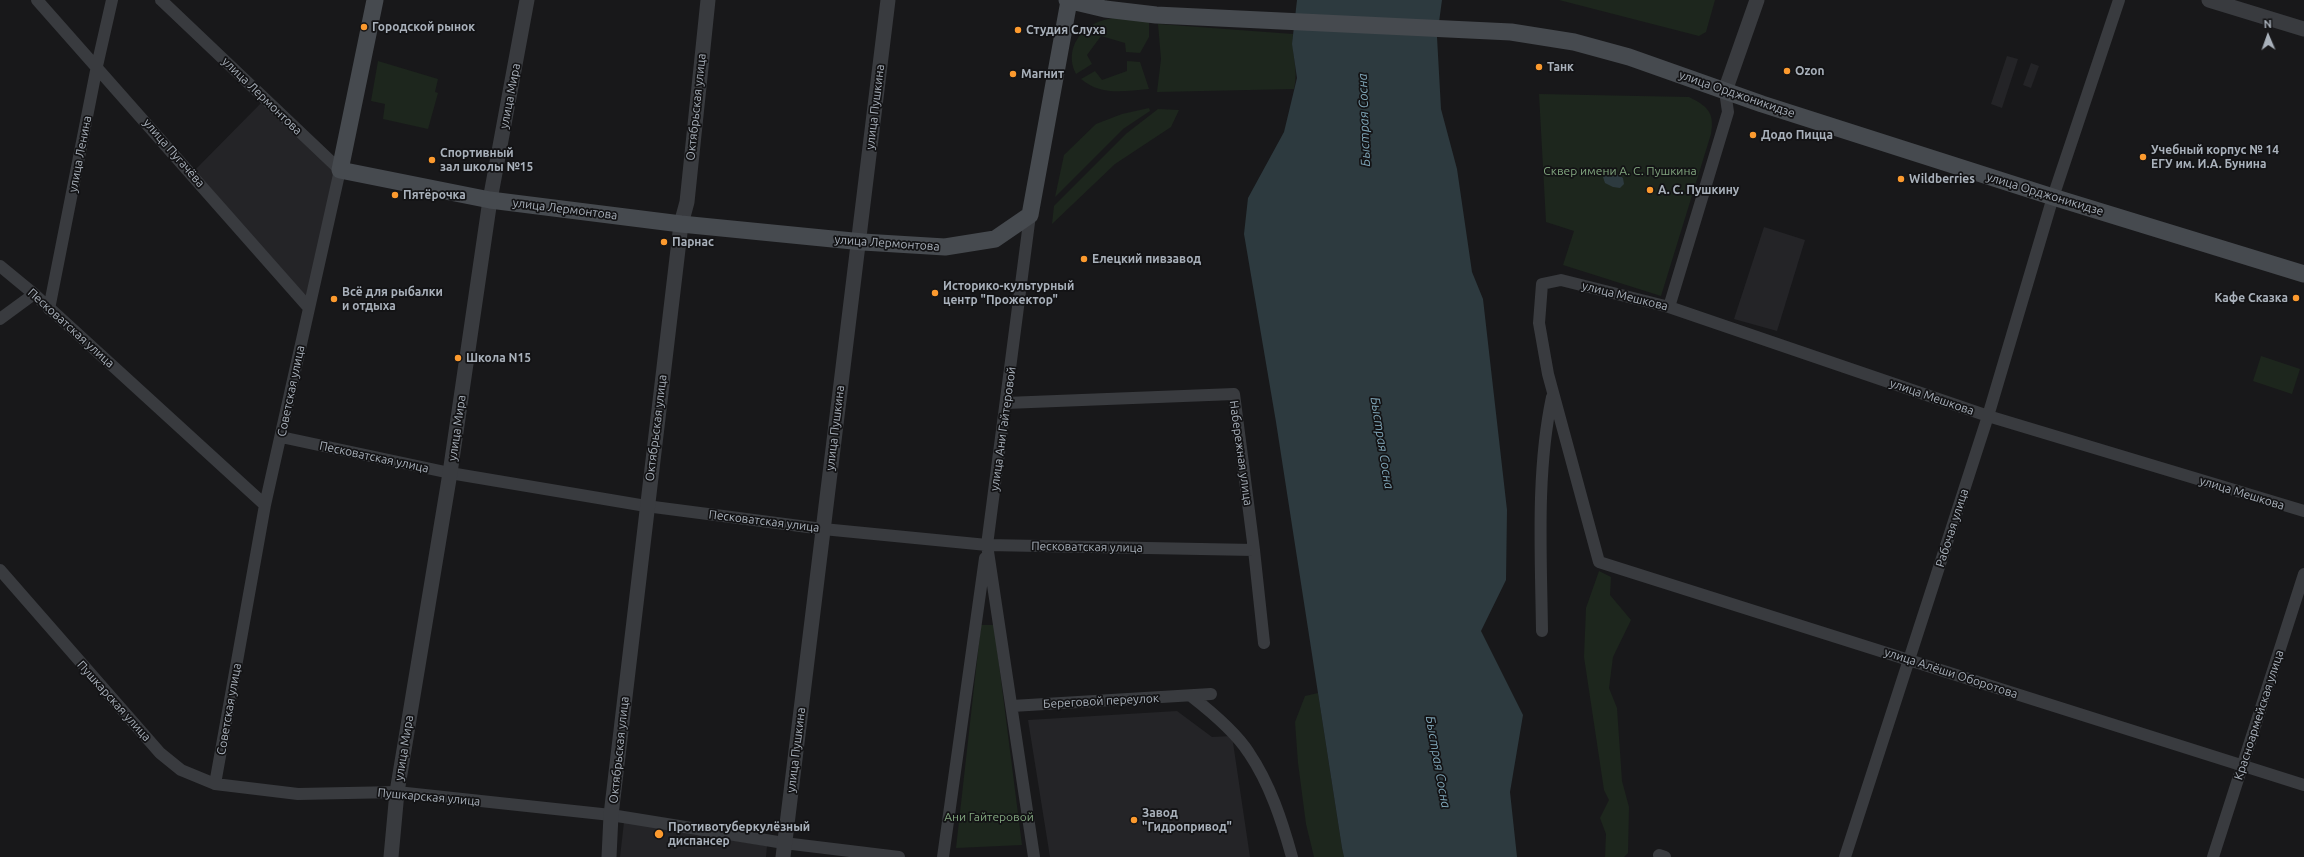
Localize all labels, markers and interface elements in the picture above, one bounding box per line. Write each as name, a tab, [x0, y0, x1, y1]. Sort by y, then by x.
north arrow	[2248, 16, 2288, 56]
text: N	[2263, 18, 2272, 30]
place label: Городской рынок	[372, 20, 475, 34]
marker: Городской рынок	[359, 22, 369, 32]
place label: Студия Слуха	[1026, 23, 1106, 37]
marker: Студия Слуха	[1013, 25, 1023, 35]
street label: Октябрьская улица	[683, 53, 709, 161]
street label: улица Лермонтова	[219, 54, 305, 138]
place label: Танк	[1547, 60, 1574, 74]
street label: улица Мира	[497, 62, 523, 130]
marker: Танк	[1534, 62, 1544, 72]
street label: улица Пушкина	[863, 64, 887, 150]
place label: Ozon	[1795, 64, 1824, 78]
marker: Ozon	[1782, 66, 1792, 76]
place label: Магнит	[1021, 67, 1064, 81]
street label: улица Орджоникидзе	[1677, 67, 1797, 121]
marker: Магнит	[1008, 69, 1018, 79]
water label: Быстрая Сосна	[1355, 73, 1373, 167]
street label: улица Ленина	[66, 114, 94, 194]
street label: улица Пугачёва	[140, 116, 208, 190]
place label: Додо Пицца	[1761, 128, 1833, 142]
marker: Додо Пицца	[1748, 130, 1758, 140]
place label: Учебный корпус № 14 ЕГУ им. И.А. Бунина	[2151, 143, 2279, 171]
place label: Спортивный зал школы №15	[440, 146, 533, 174]
marker: Учебный корпус № 14 ЕГУ им. И.А. Бунина	[2138, 152, 2148, 162]
marker: Спортивный зал школы №15	[427, 155, 437, 165]
park label: Сквер имени А. С. Пушкина	[1543, 164, 1697, 178]
street label: улица Орджоникидзе	[1985, 169, 2105, 219]
place label: Wildberries	[1909, 172, 1975, 186]
marker: Wildberries	[1896, 174, 1906, 184]
place label: А. С. Пушкину	[1658, 183, 1739, 197]
marker: А. С. Пушкину	[1645, 185, 1655, 195]
place label: Пятёрочка	[403, 188, 466, 202]
marker: Пятёрочка	[390, 190, 400, 200]
street label: улица Лермонтова	[512, 195, 618, 223]
street label: улица Лермонтова	[834, 232, 940, 254]
place label: Парнас	[672, 235, 714, 249]
marker: Парнас	[659, 237, 669, 247]
place label: Елецкий пивзавод	[1092, 252, 1201, 266]
marker: Елецкий пивзавод	[1079, 254, 1089, 264]
street label: улица Мешкова	[1581, 278, 1669, 314]
place label: Историко-культурный центр "Прожектор"	[943, 279, 1074, 307]
street label: Песковатская улица	[25, 285, 117, 371]
place label: Всё для рыбалки и отдыха	[342, 285, 443, 313]
marker: Историко-культурный центр "Прожектор"	[930, 288, 940, 298]
place label: Кафе Сказка	[2214, 291, 2288, 305]
marker: Кафе Сказка	[2291, 293, 2301, 303]
marker: Всё для рыбалки и отдыха	[329, 294, 339, 304]
street label: Советская улица	[274, 344, 308, 438]
place label: Школа N15	[466, 351, 531, 365]
marker: Школа N15	[453, 353, 463, 363]
street label: улица Ани Гайтеровой	[987, 366, 1019, 492]
street label: Октябрьская улица	[642, 374, 670, 482]
street label: улица Мешкова	[1888, 376, 1976, 418]
street label: улица Пушкина	[823, 385, 847, 471]
street label: улица Мира	[445, 394, 469, 462]
water label: Быстрая Сосна	[1367, 396, 1397, 490]
street label: Набережная улица	[1226, 400, 1256, 506]
street label: Песковатская улица	[318, 438, 430, 476]
street label: улица Мешкова	[2198, 473, 2286, 513]
street label: Рабочая улица	[1933, 487, 1971, 569]
street label: Песковатская улица	[708, 507, 820, 535]
street label: Песковатская улица	[1031, 539, 1143, 555]
street label: улица Алёши Оборотова	[1882, 645, 2020, 701]
street label: Красноармейская улица	[2231, 648, 2287, 782]
street label: Пушкарская улица	[74, 658, 154, 744]
street label: Советская улица	[214, 662, 244, 756]
street label: Береговой переулок	[1043, 691, 1159, 711]
street label: Октябрьская улица	[606, 696, 632, 804]
street label: улица Пушкина	[784, 707, 808, 793]
street label: улица Мира	[392, 714, 416, 782]
water label: Быстрая Сосна	[1422, 715, 1454, 809]
street label: Пушкарская улица	[377, 785, 481, 809]
place label: Завод "Гидропривод"	[1142, 806, 1232, 834]
park label: Ани Гайтеровой	[944, 810, 1034, 824]
marker: Завод "Гидропривод"	[1129, 815, 1139, 825]
place label: Противотуберкулёзный диспансер	[668, 820, 810, 848]
marker: Противотуберкулёзный диспансер	[653, 828, 665, 840]

